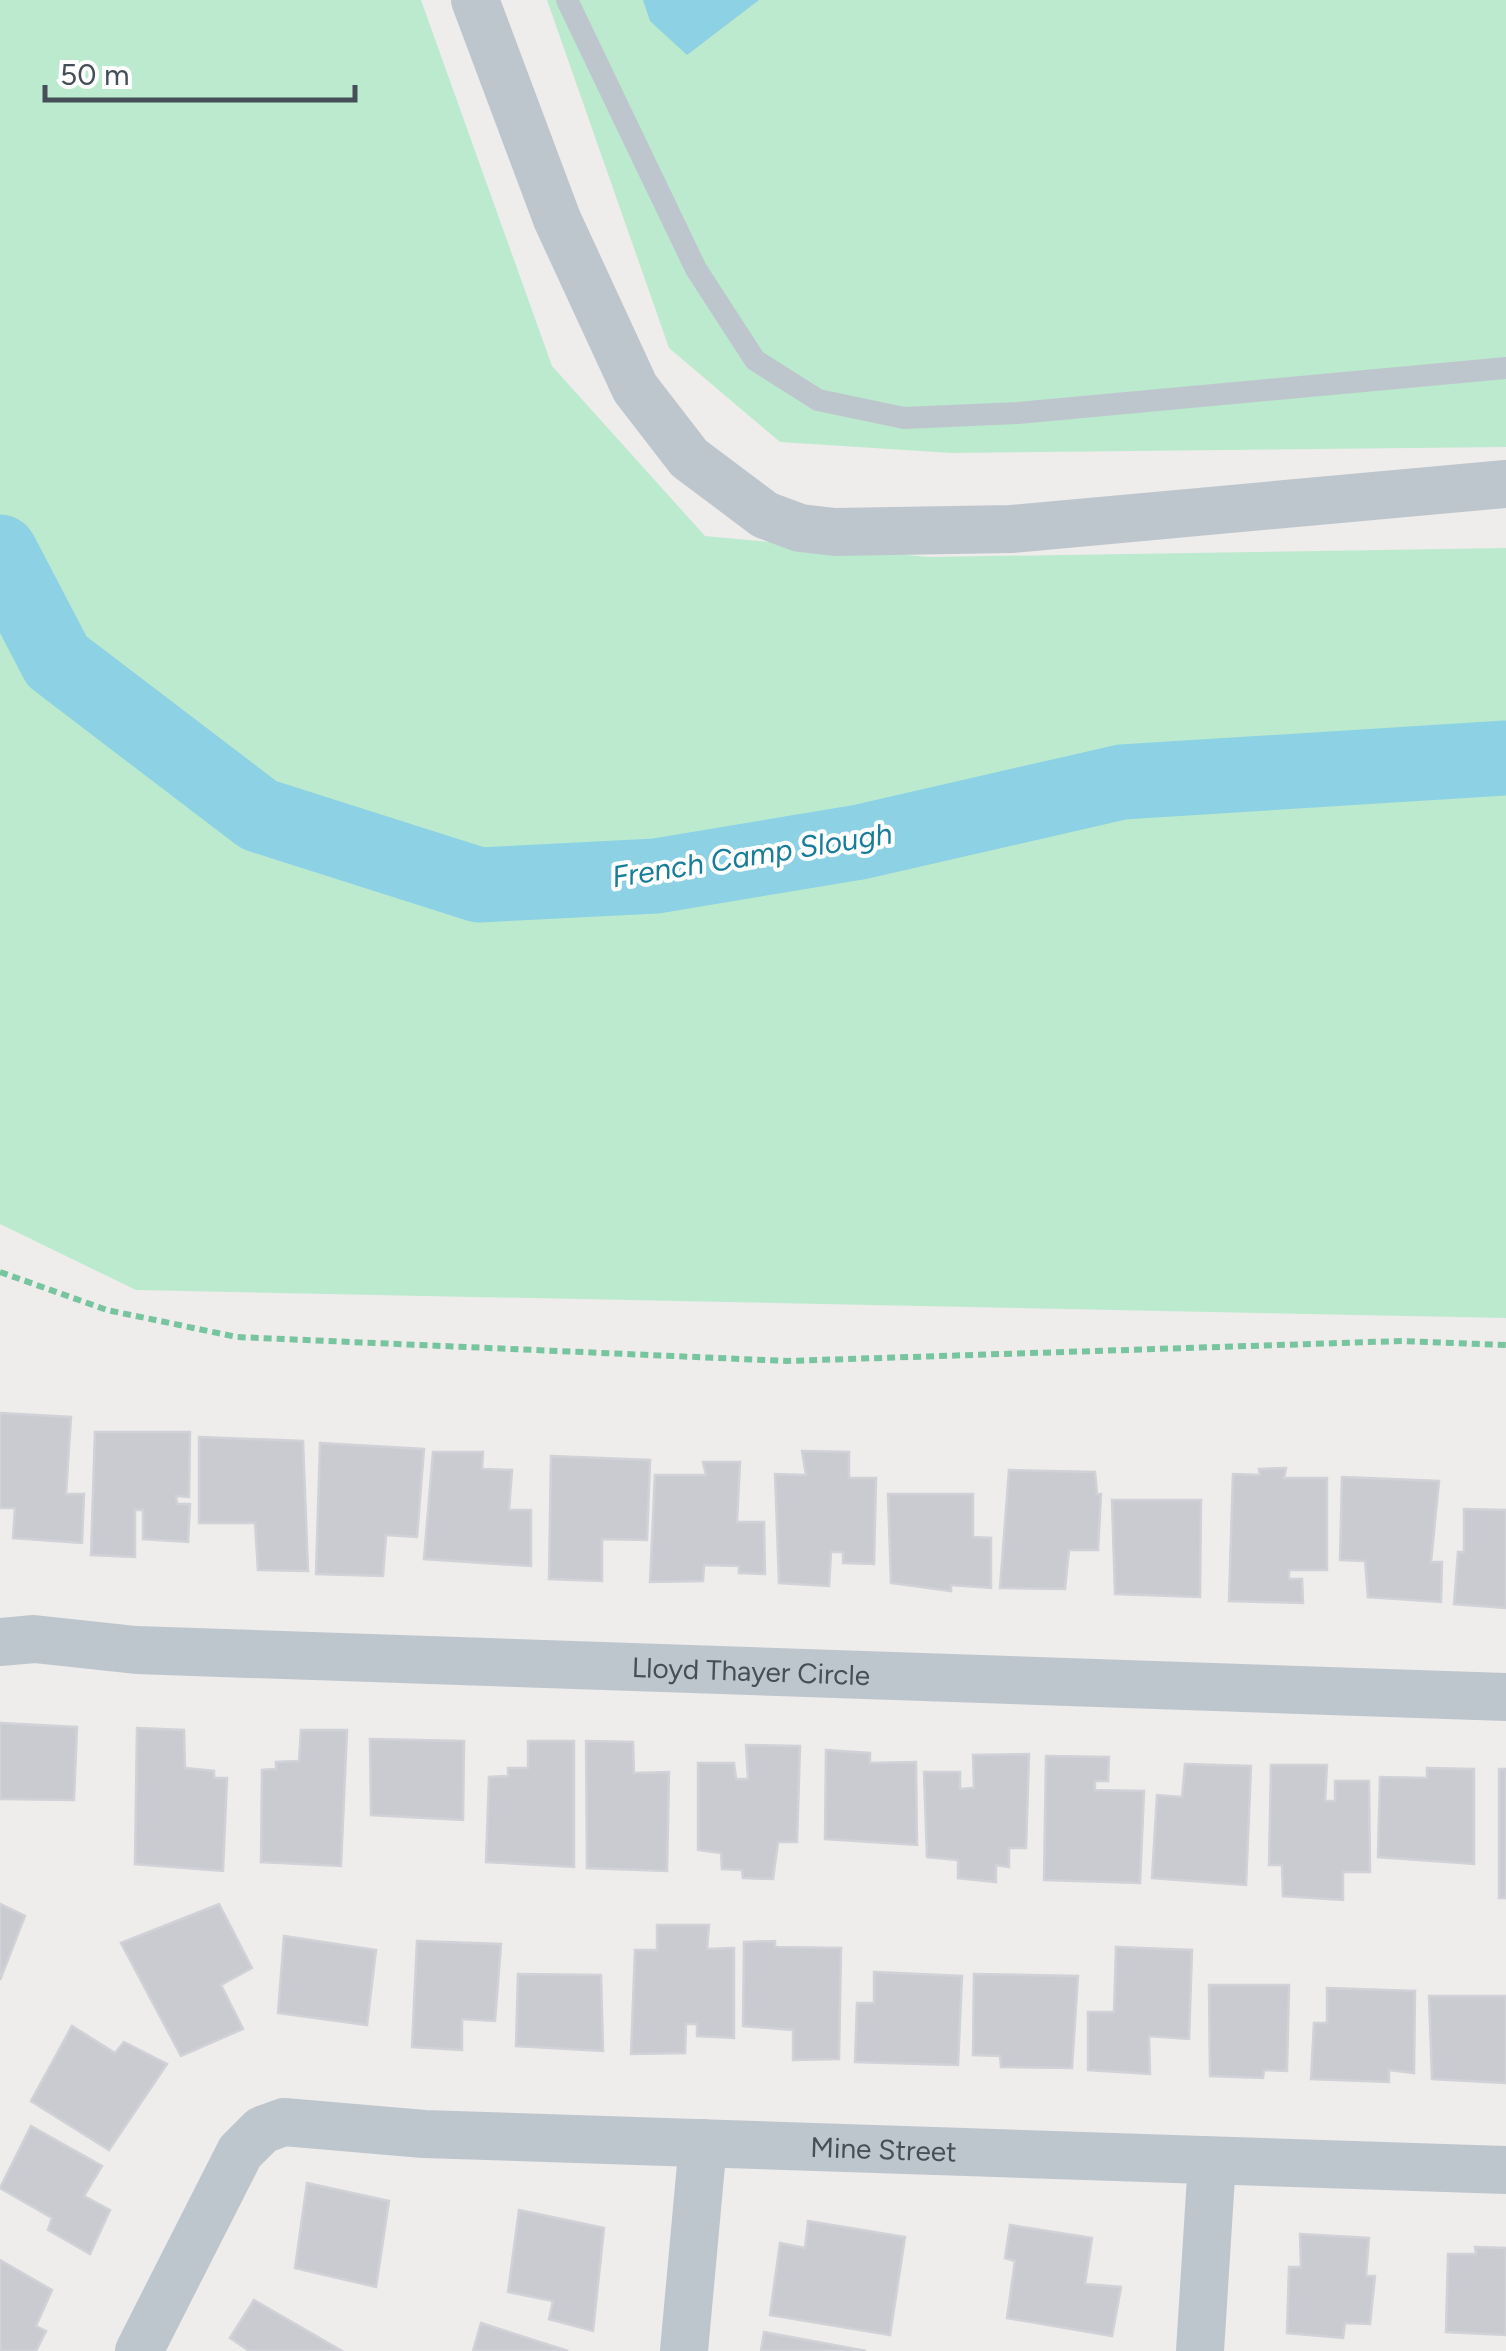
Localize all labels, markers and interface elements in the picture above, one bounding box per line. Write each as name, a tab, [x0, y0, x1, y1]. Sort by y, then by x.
scale bar	[45, 40, 355, 102]
text: 50 m	[60, 56, 129, 93]
water label: French Camp Slough	[609, 815, 895, 895]
street label: Lloyd Thayer Circle	[631, 1650, 871, 1692]
street label: Mine Street	[810, 2130, 957, 2169]

